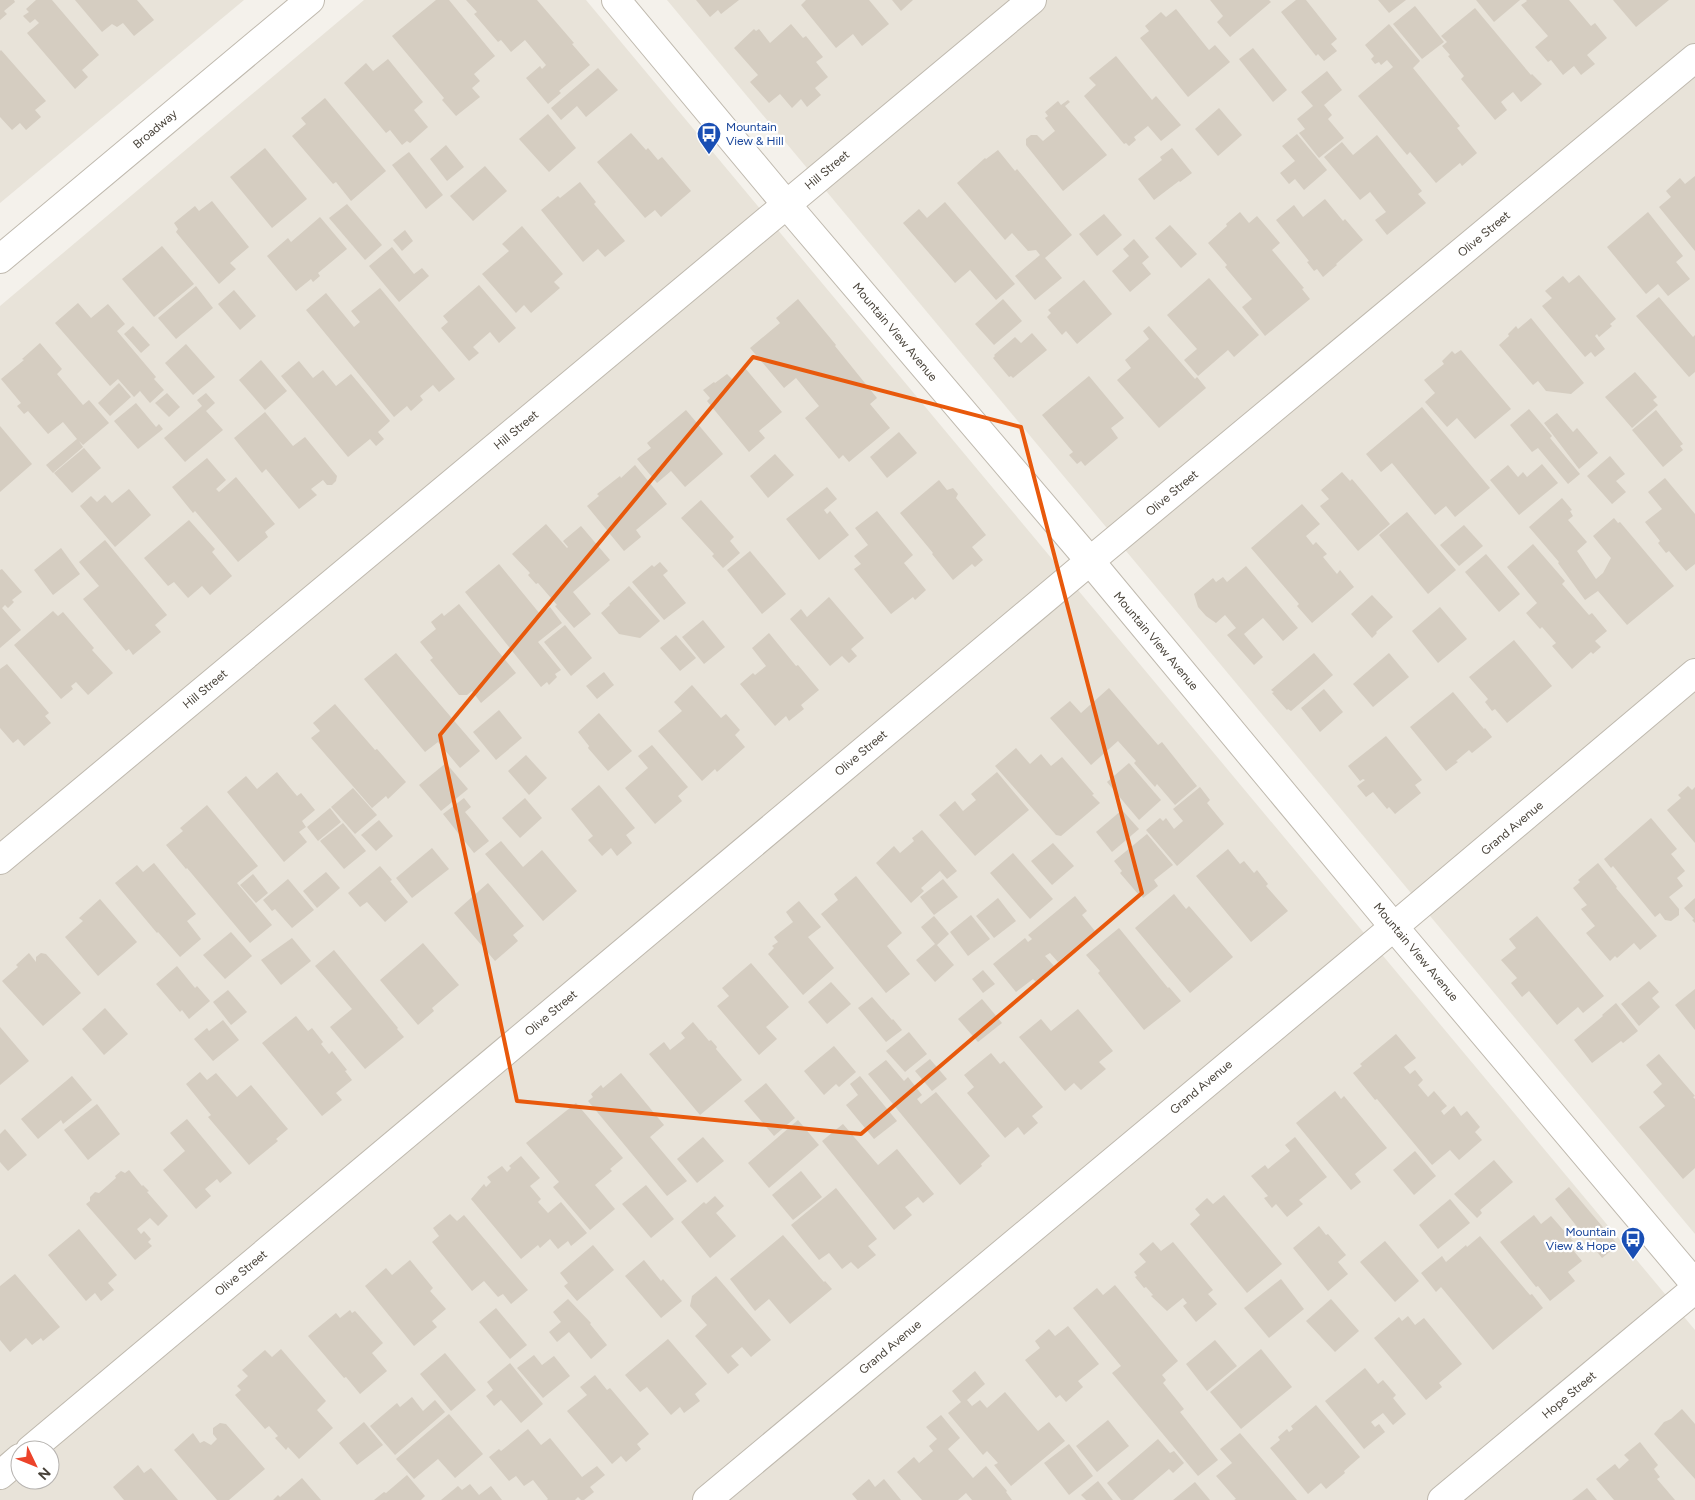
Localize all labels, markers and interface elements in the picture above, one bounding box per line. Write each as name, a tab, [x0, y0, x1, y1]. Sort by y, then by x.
street label: Broadway	[130, 106, 180, 151]
place label: Mountain View & Hill	[726, 120, 784, 148]
bus stop icon: Mountain View & Hill	[696, 121, 722, 155]
street label: Hill Street	[802, 147, 852, 193]
street label: Olive Street	[1455, 208, 1513, 260]
street label: Mountain View Avenue	[850, 280, 941, 384]
street label: Hill Street	[491, 407, 541, 453]
street label: Olive Street	[1143, 467, 1201, 519]
street label: Mountain View Avenue	[1111, 589, 1202, 693]
street label: Hill Street	[180, 666, 230, 712]
street label: Olive Street	[832, 727, 890, 779]
street label: Grand Avenue	[1478, 798, 1546, 858]
street label: Mountain View Avenue	[1371, 900, 1462, 1004]
street label: Olive Street	[522, 987, 580, 1039]
street label: Grand Avenue	[1167, 1057, 1235, 1117]
place label: Mountain View & Hope	[1546, 1225, 1616, 1253]
bus stop icon: Mountain View & Hope	[1620, 1226, 1646, 1260]
street label: Olive Street	[212, 1247, 270, 1299]
street label: Grand Avenue	[856, 1317, 924, 1377]
street label: Hope Street	[1539, 1368, 1599, 1422]
north arrow	[10, 1440, 60, 1490]
text: N	[34, 1464, 54, 1483]

